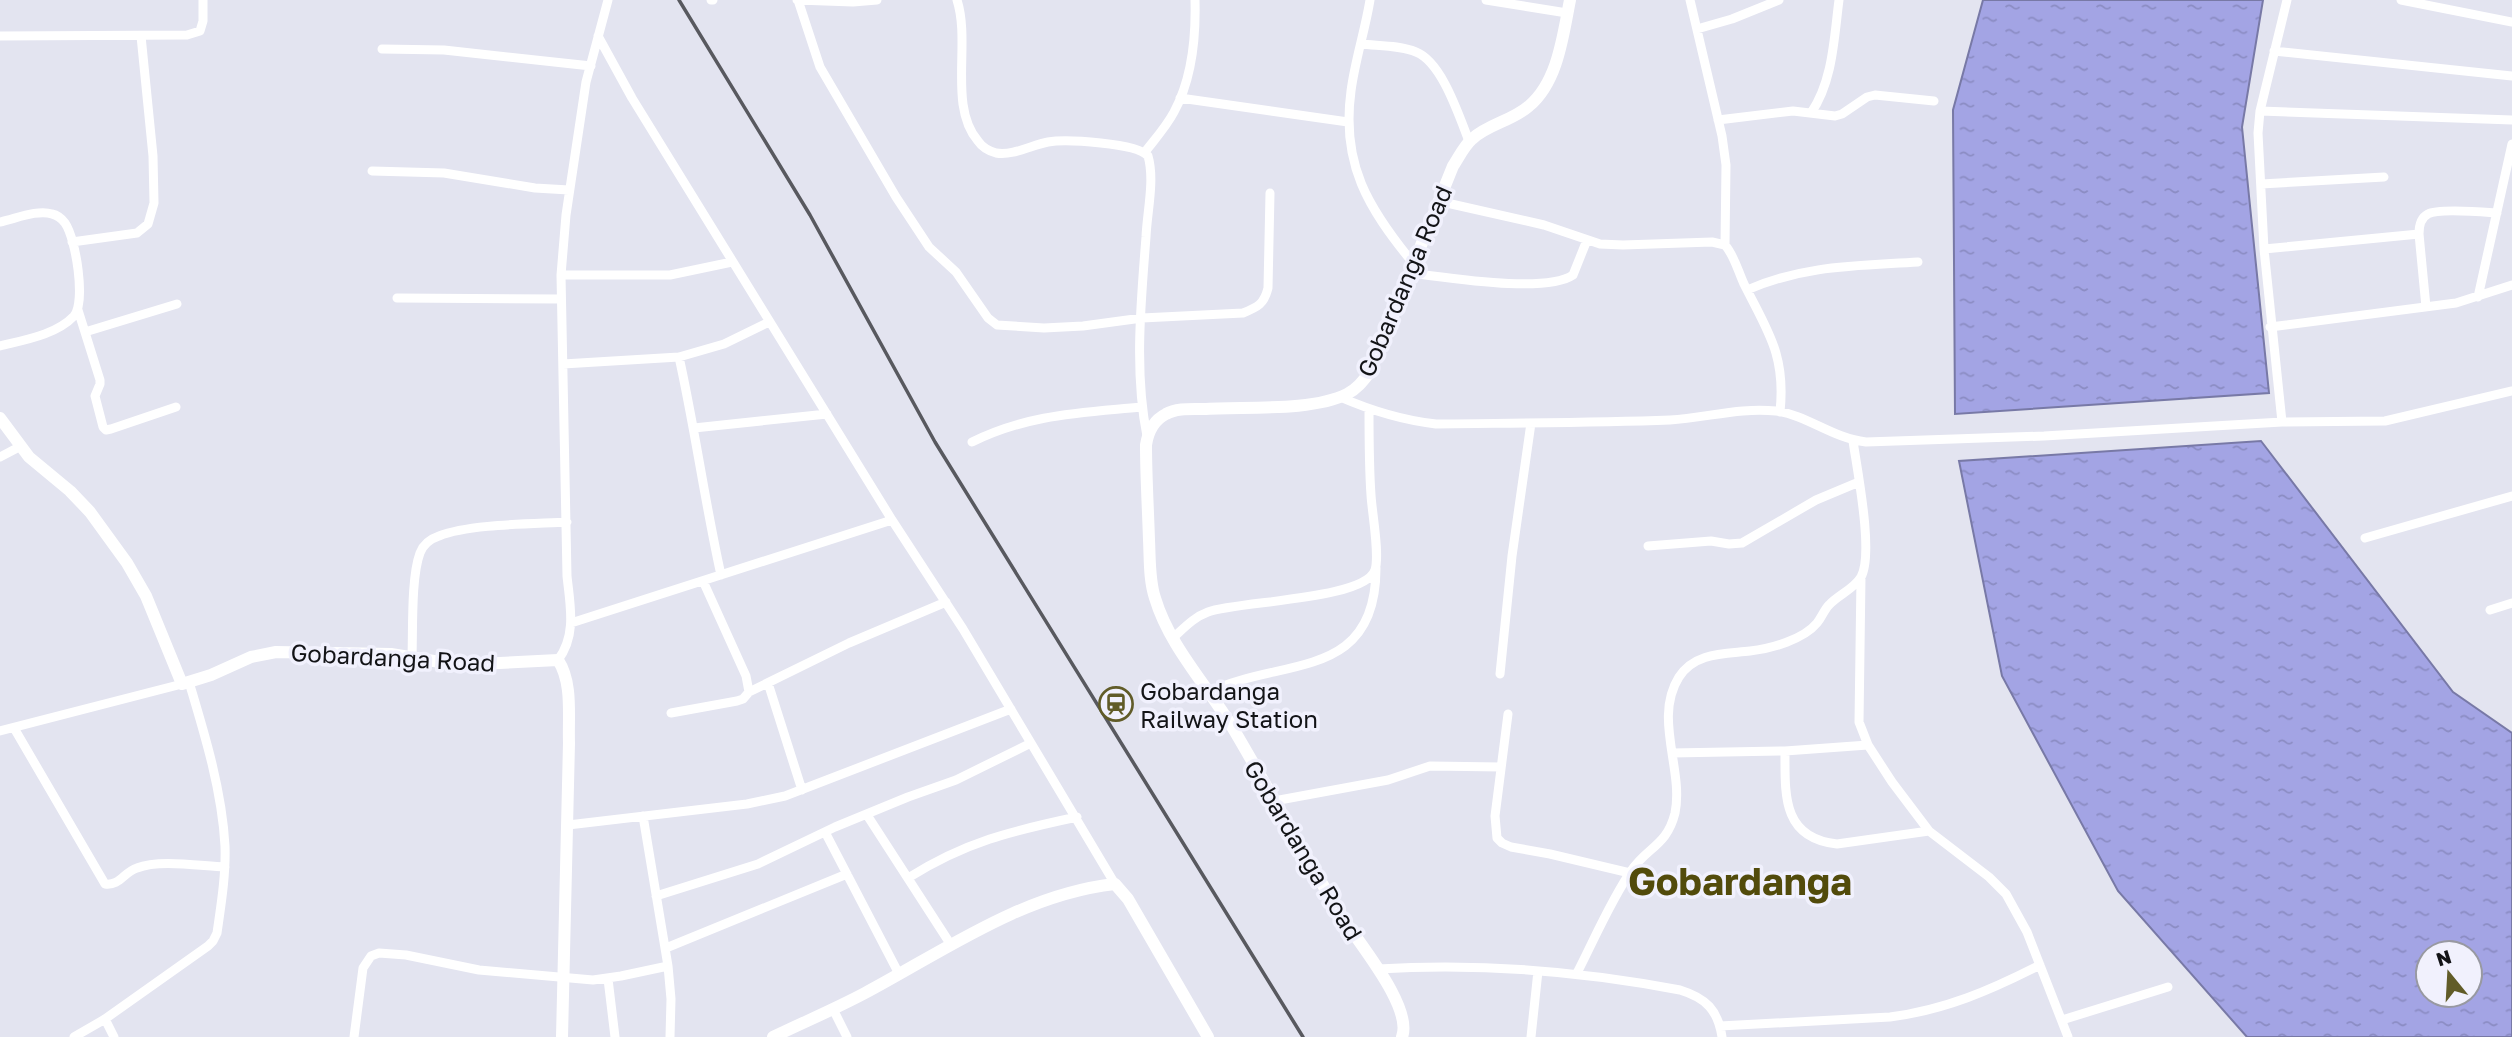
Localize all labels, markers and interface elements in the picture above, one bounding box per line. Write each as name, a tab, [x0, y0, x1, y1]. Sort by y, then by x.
street label: Gobardanga Road	[1351, 181, 1457, 381]
street label: Gobardanga Road	[290, 637, 496, 677]
place label: Gobardanga Railway Station	[1140, 676, 1318, 733]
station icon: Gobardanga Railway Station	[1097, 685, 1135, 723]
street label: Gobardanga Road	[1239, 755, 1369, 945]
district label: Gobardanga	[1628, 858, 1852, 904]
north arrow	[2414, 939, 2484, 1009]
text: N	[2433, 944, 2454, 971]

